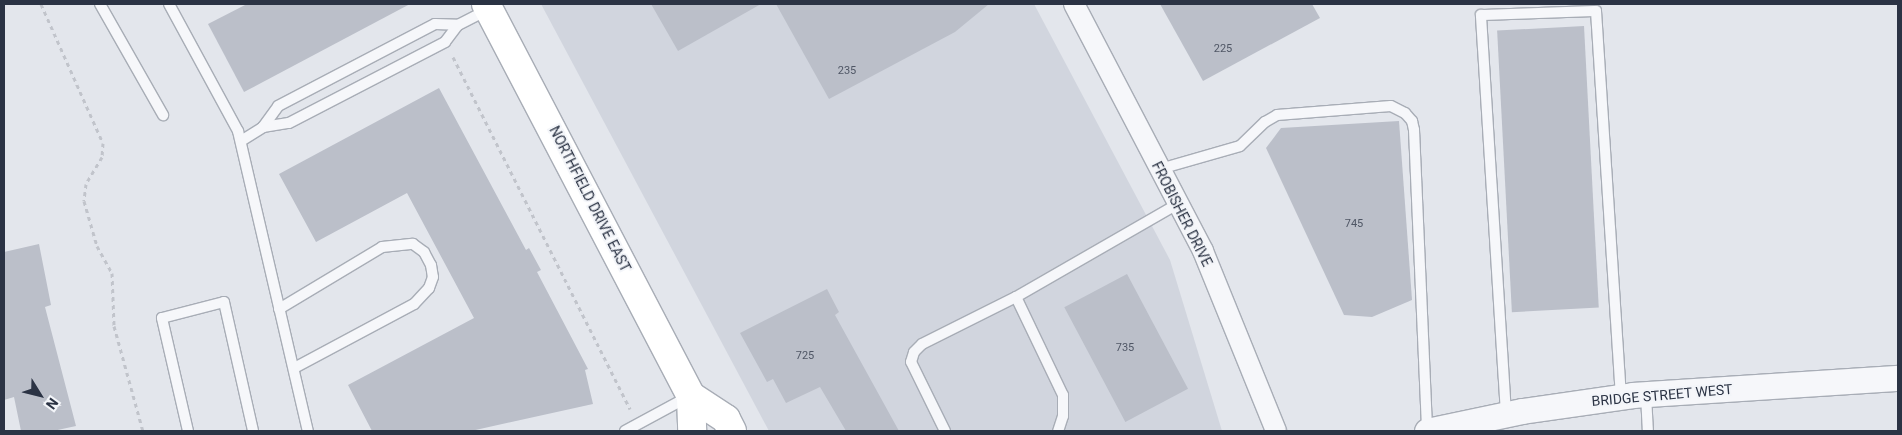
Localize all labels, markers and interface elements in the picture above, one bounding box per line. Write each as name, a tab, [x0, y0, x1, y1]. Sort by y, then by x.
house number: 225	[1214, 42, 1232, 56]
house number: 235	[838, 64, 856, 78]
street label: NORTHFIELD DRIVE EAST	[546, 123, 634, 275]
street label: FROBISHER DRIVE	[1148, 159, 1216, 269]
house number: 745	[1345, 217, 1363, 231]
house number: 735	[1116, 341, 1134, 355]
house number: 725	[796, 349, 814, 363]
north arrow	[15, 370, 65, 420]
street label: BRIDGE STREET WEST	[1591, 380, 1733, 410]
text: N	[43, 395, 62, 413]

